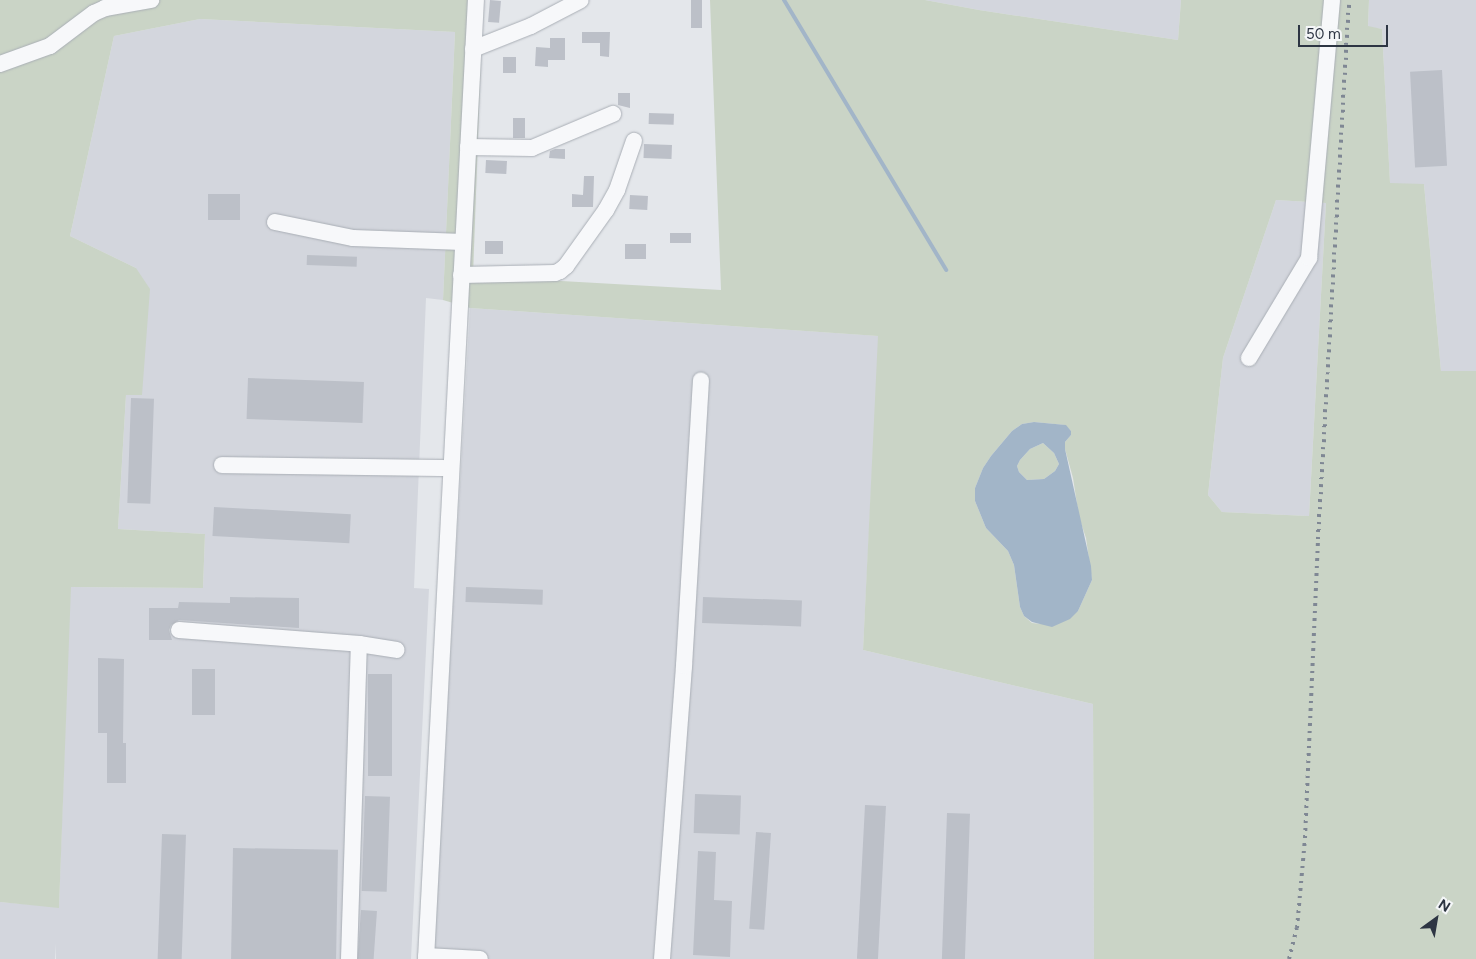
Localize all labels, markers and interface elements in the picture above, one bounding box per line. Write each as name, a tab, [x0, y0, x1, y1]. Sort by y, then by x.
scale bar	[1301, 15, 1391, 47]
text: 50 m	[1306, 25, 1341, 43]
north arrow	[1411, 894, 1461, 944]
text: N	[1435, 896, 1453, 916]

